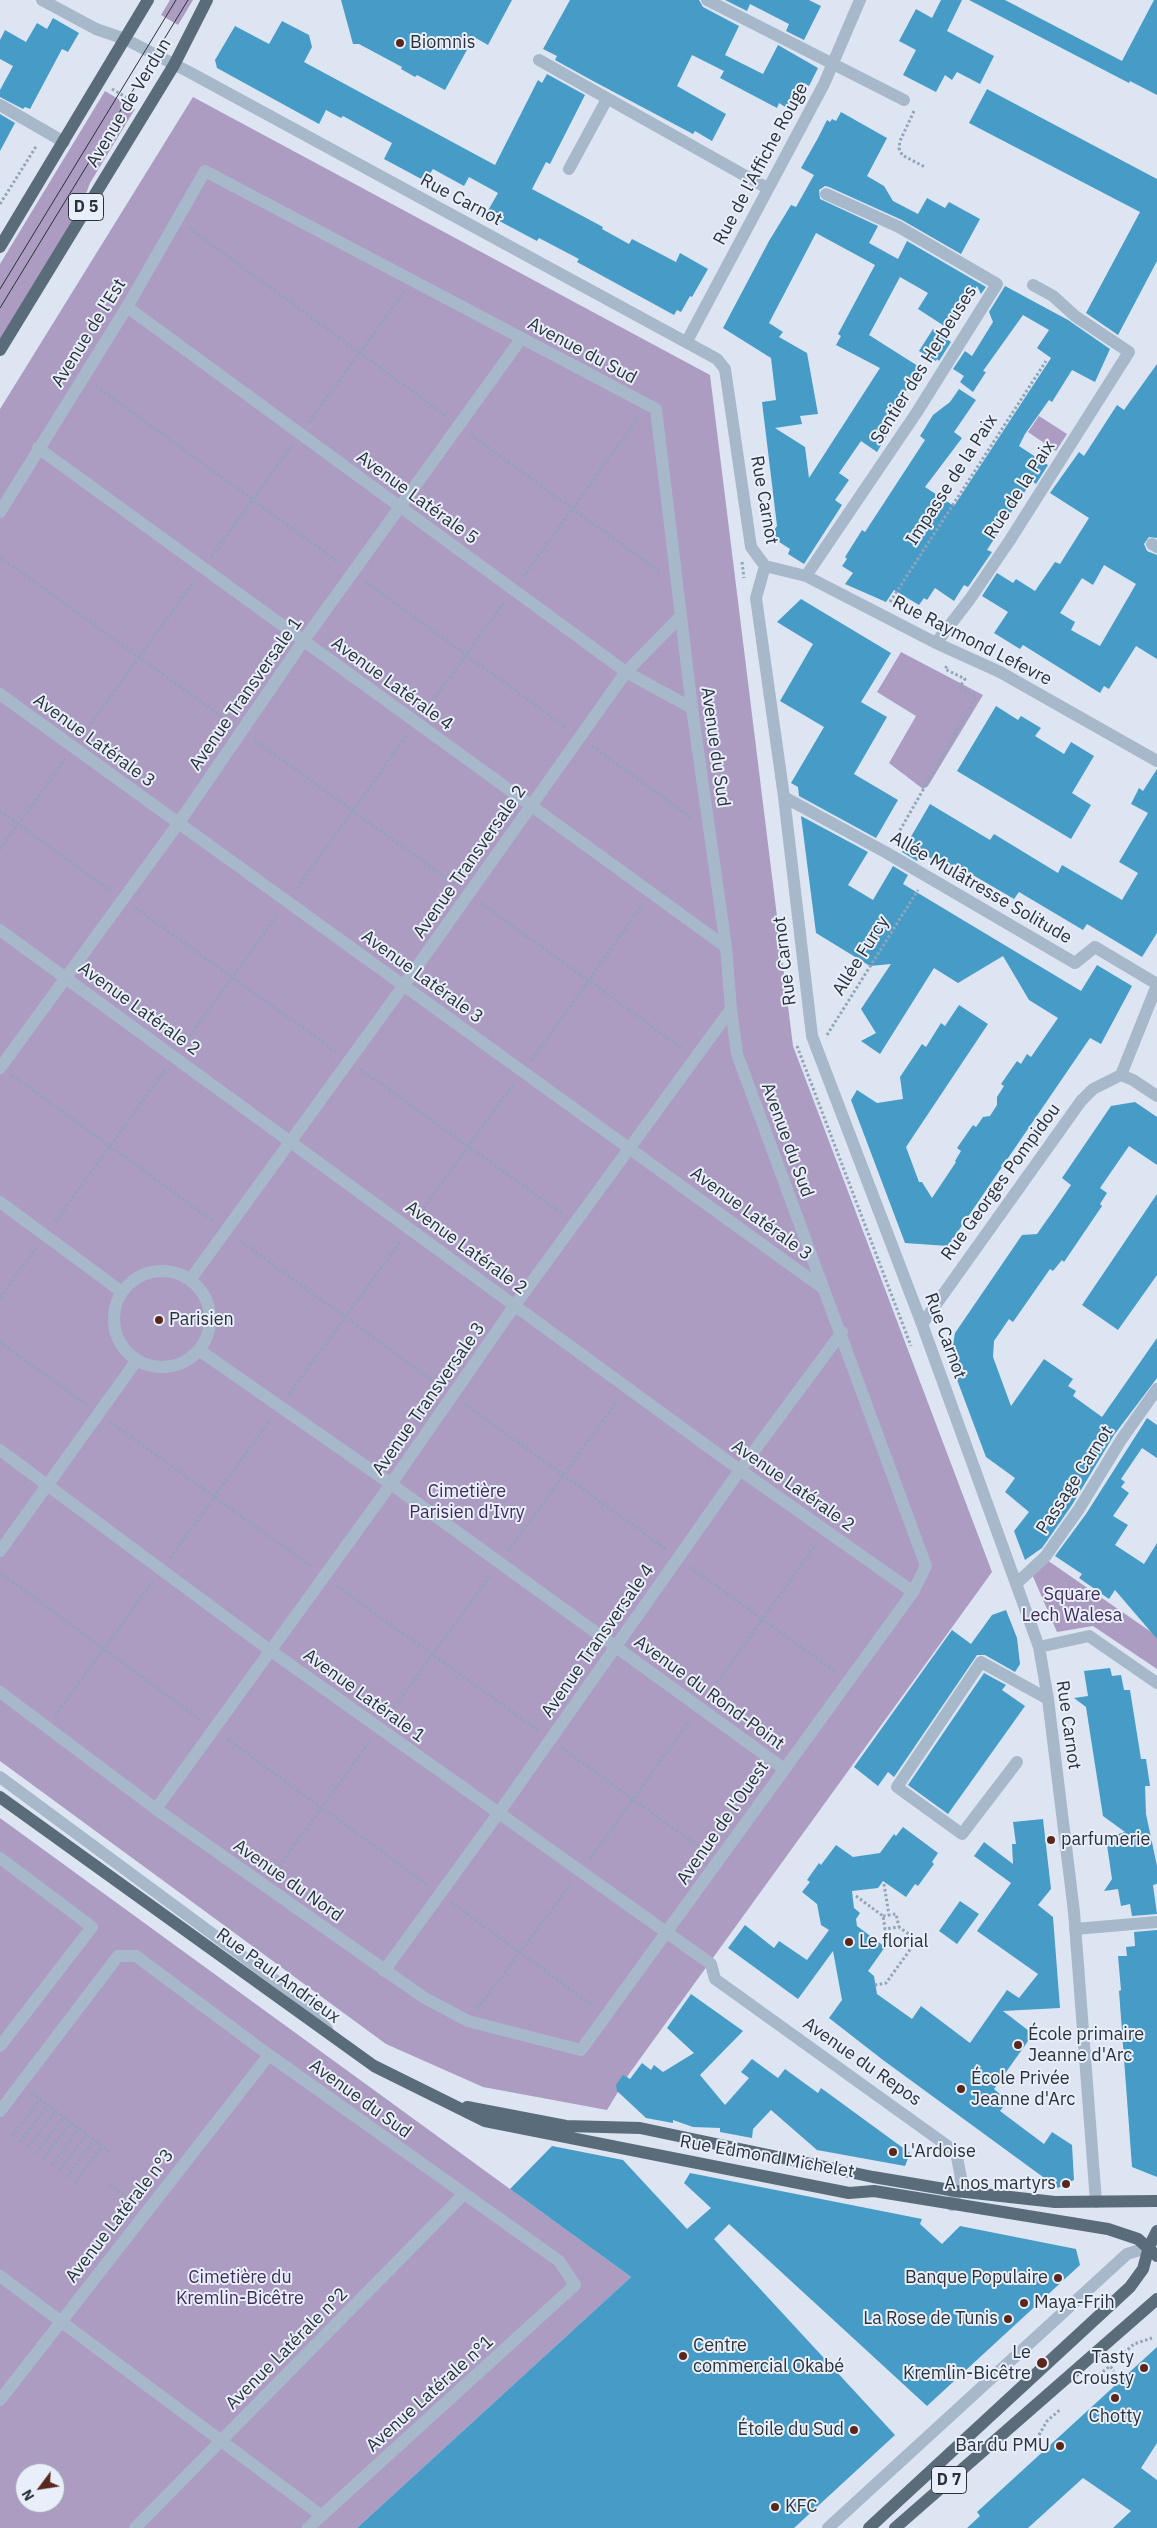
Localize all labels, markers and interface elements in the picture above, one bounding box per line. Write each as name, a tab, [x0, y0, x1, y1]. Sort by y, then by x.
place label: Biomnis	[410, 32, 476, 54]
street label: Avenue de Verdun	[82, 35, 176, 171]
marker: Biomnis	[394, 37, 406, 49]
street label: Rue de l'Affiche Rouge	[709, 79, 813, 249]
street label: Rue Carnot	[416, 169, 506, 231]
road number: D 5	[68, 193, 104, 220]
street label: Avenue de l'Est	[47, 275, 131, 391]
street label: Sentier des Herbeuses	[866, 282, 982, 448]
street label: Avenue du Sud	[524, 313, 640, 389]
street label: Impasse de la Paix	[902, 410, 1002, 550]
street label: Rue de la Paix	[980, 437, 1060, 543]
street label: Avenue Latérale 5	[352, 447, 482, 549]
street label: Rue Carnot	[746, 454, 782, 546]
street label: Rue Raymond Lefevre	[889, 591, 1055, 691]
street label: Avenue Transversale 1	[185, 613, 307, 775]
street label: Avenue Latérale 4	[327, 633, 457, 735]
street label: Avenue du Sud	[696, 686, 734, 808]
street label: Avenue Latérale 3	[29, 690, 159, 792]
street label: Avenue Transversale 2	[409, 781, 531, 943]
street label: Allée Mulâtresse Solitude	[887, 827, 1075, 949]
street label: Allée Furcy	[828, 912, 894, 1000]
street label: Rue Carnot	[769, 915, 801, 1007]
street label: Avenue Latérale 3	[357, 926, 487, 1028]
street label: Avenue Latérale 2	[74, 958, 204, 1060]
street label: Avenue du Sud	[756, 1080, 818, 1200]
street label: Rue Georges Pompidou	[937, 1099, 1065, 1265]
street label: Avenue Latérale 3	[686, 1163, 816, 1265]
street label: Avenue Latérale 2	[401, 1197, 531, 1299]
street label: Rue Carnot	[919, 1290, 971, 1382]
place label: Parisien	[169, 1309, 234, 1331]
marker: Parisien	[153, 1314, 165, 1326]
street label: Avenue Transversale 3	[368, 1318, 490, 1480]
street label: Passage Carnot	[1032, 1422, 1118, 1538]
street label: Avenue Latérale 2	[727, 1436, 859, 1536]
park label: Cimetière Parisien d'Ivry	[409, 1481, 525, 1524]
street label: Avenue Transversale 4	[537, 1560, 659, 1722]
park label: Square Lech Walesa	[1022, 1584, 1122, 1626]
street label: Avenue du Rond-Point	[630, 1631, 788, 1755]
street label: Avenue Latérale 1	[299, 1645, 429, 1747]
street label: Rue Carnot	[1051, 1679, 1085, 1771]
street label: Avenue de l'Ouest	[672, 1757, 774, 1889]
place label: parfumerie	[1061, 1829, 1150, 1851]
marker: parfumerie	[1045, 1834, 1057, 1846]
street label: Avenue du Nord	[229, 1835, 347, 1927]
street label: Rue Paul Andrieux	[212, 1924, 344, 2028]
place label: Le florial	[859, 1931, 928, 1953]
marker: Le florial	[843, 1936, 855, 1948]
street label: Avenue du Repos	[799, 2013, 925, 2111]
place label: École primaire Jeanne d'Arc	[1028, 2024, 1144, 2066]
marker: École primaire Jeanne d'Arc	[1012, 2039, 1024, 2051]
street label: Avenue du Sud	[305, 2055, 415, 2143]
place label: École Privée Jeanne d'Arc	[971, 2068, 1075, 2110]
marker: École Privée Jeanne d'Arc	[955, 2083, 967, 2095]
street label: Rue Edmond Michelet	[678, 2131, 856, 2183]
place label: L'Ardoise	[903, 2141, 976, 2163]
street label: Avenue Latérale n°3	[61, 2145, 179, 2287]
marker: L'Ardoise	[887, 2146, 899, 2158]
place label: A nos martyrs	[944, 2173, 1056, 2195]
marker: A nos martyrs	[1060, 2178, 1072, 2190]
park label: Cimetière du Kremlin-Bicêtre	[176, 2267, 304, 2310]
place label: Banque Populaire	[905, 2267, 1048, 2289]
marker: Banque Populaire	[1052, 2272, 1064, 2284]
street label: Avenue Latérale n°2	[221, 2283, 353, 2415]
place label: Maya-Frih	[1034, 2292, 1115, 2314]
marker: Maya-Frih	[1018, 2297, 1030, 2309]
place label: La Rose de Tunis	[863, 2308, 998, 2330]
marker: La Rose de Tunis	[1002, 2313, 1014, 2325]
street label: Avenue Latérale n°1	[362, 2331, 498, 2457]
place label: Centre commercial Okabé	[693, 2335, 844, 2378]
place label: Le Kremlin-Bicêtre	[903, 2342, 1031, 2384]
place label: Tasty Crousty	[1072, 2347, 1134, 2390]
marker: Centre commercial Okabé	[677, 2350, 689, 2362]
marker: Le Kremlin-Bicêtre	[1035, 2356, 1049, 2370]
marker: Tasty Crousty	[1138, 2362, 1150, 2374]
marker: Chotty	[1109, 2392, 1121, 2404]
place label: Chotty	[1089, 2406, 1141, 2428]
place label: Étoile du Sud	[738, 2419, 844, 2441]
marker: Étoile du Sud	[848, 2424, 860, 2436]
place label: Bar du PMU	[955, 2435, 1050, 2457]
marker: Bar du PMU	[1054, 2440, 1066, 2452]
north arrow	[15, 2463, 65, 2513]
road number: D 7	[932, 2466, 966, 2494]
text: N	[18, 2486, 38, 2504]
place label: KFC	[785, 2496, 817, 2518]
marker: KFC	[769, 2501, 781, 2513]

